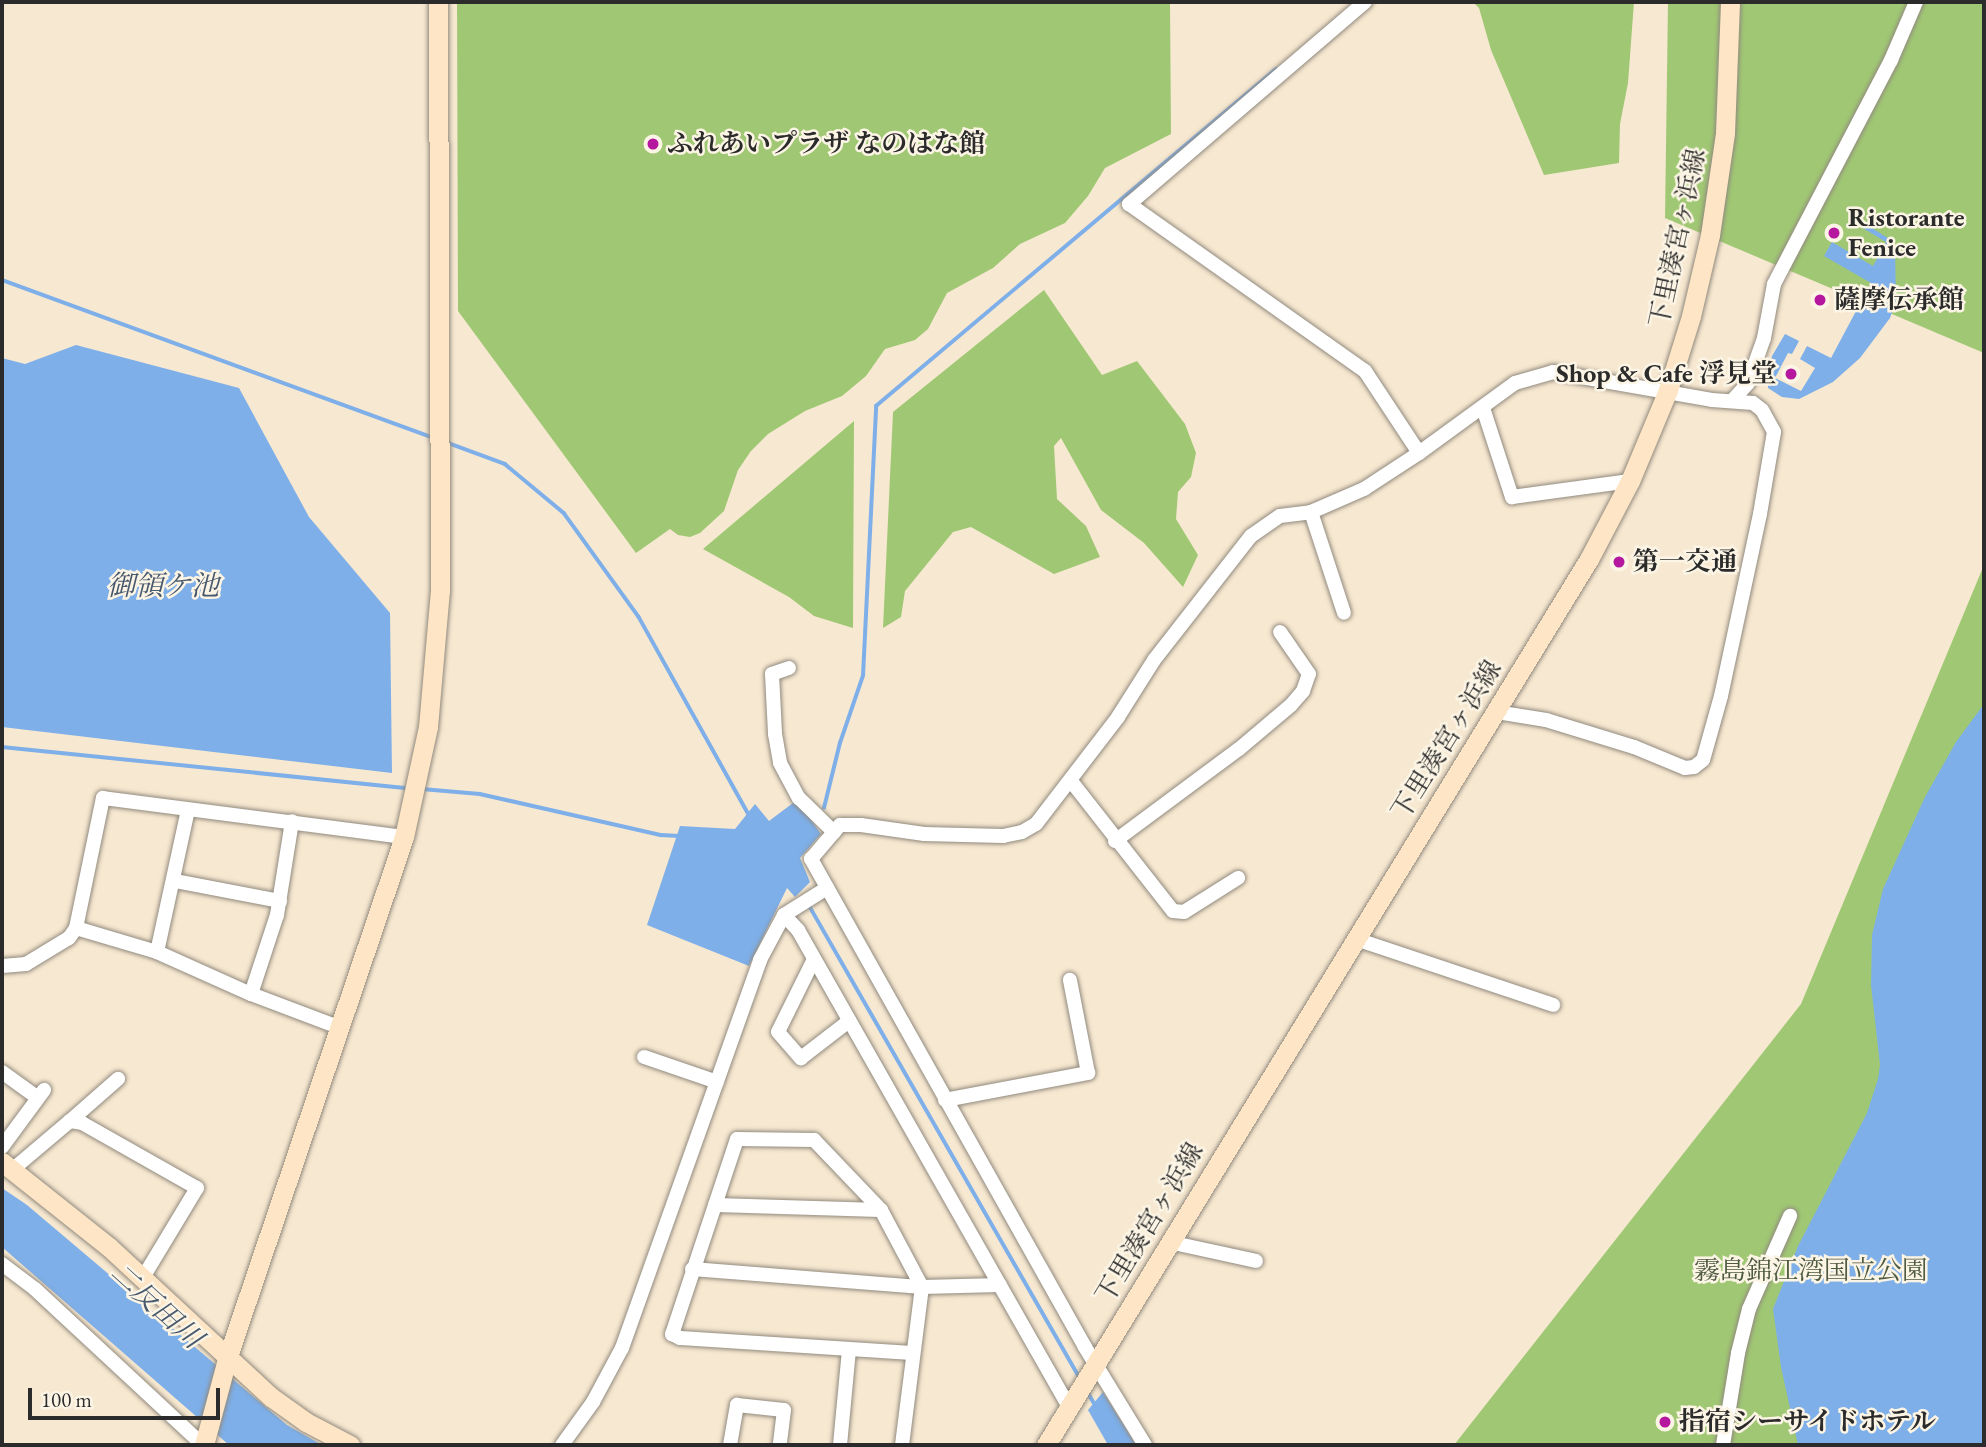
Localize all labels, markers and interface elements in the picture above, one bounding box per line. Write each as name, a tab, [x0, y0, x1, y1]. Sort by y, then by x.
place label: ふれあいプラザ なのはな館	[667, 128, 985, 160]
marker: ふれあいプラザ なのはな館	[645, 136, 661, 152]
street label: 下里湊宮ヶ浜線	[1644, 146, 1712, 330]
place label: Ristorante Fenice	[1848, 202, 1965, 264]
marker: Ristorante Fenice	[1826, 225, 1842, 241]
place label: 薩摩伝承館	[1834, 284, 1964, 316]
marker: 薩摩伝承館	[1812, 292, 1828, 308]
place label: Shop & Cafe 浮見堂	[1556, 358, 1777, 390]
marker: Shop & Cafe 浮見堂	[1783, 366, 1799, 382]
place label: 第一交通	[1633, 546, 1737, 578]
marker: 第一交通	[1611, 554, 1627, 570]
water label: 御領ケ池	[107, 568, 219, 602]
street label: 下里湊宮ヶ浜線	[1386, 655, 1508, 825]
street label: 下里湊宮ヶ浜線	[1090, 1137, 1210, 1309]
water label: 二反田川	[104, 1255, 210, 1355]
park label: 霧島錦江湾国立公園	[1694, 1255, 1928, 1287]
scale bar	[32, 1374, 224, 1418]
text: 100 m	[41, 1386, 92, 1413]
place label: 指宿シーサイドホテル	[1679, 1406, 1939, 1438]
marker: 指宿シーサイドホテル	[1657, 1414, 1673, 1430]

